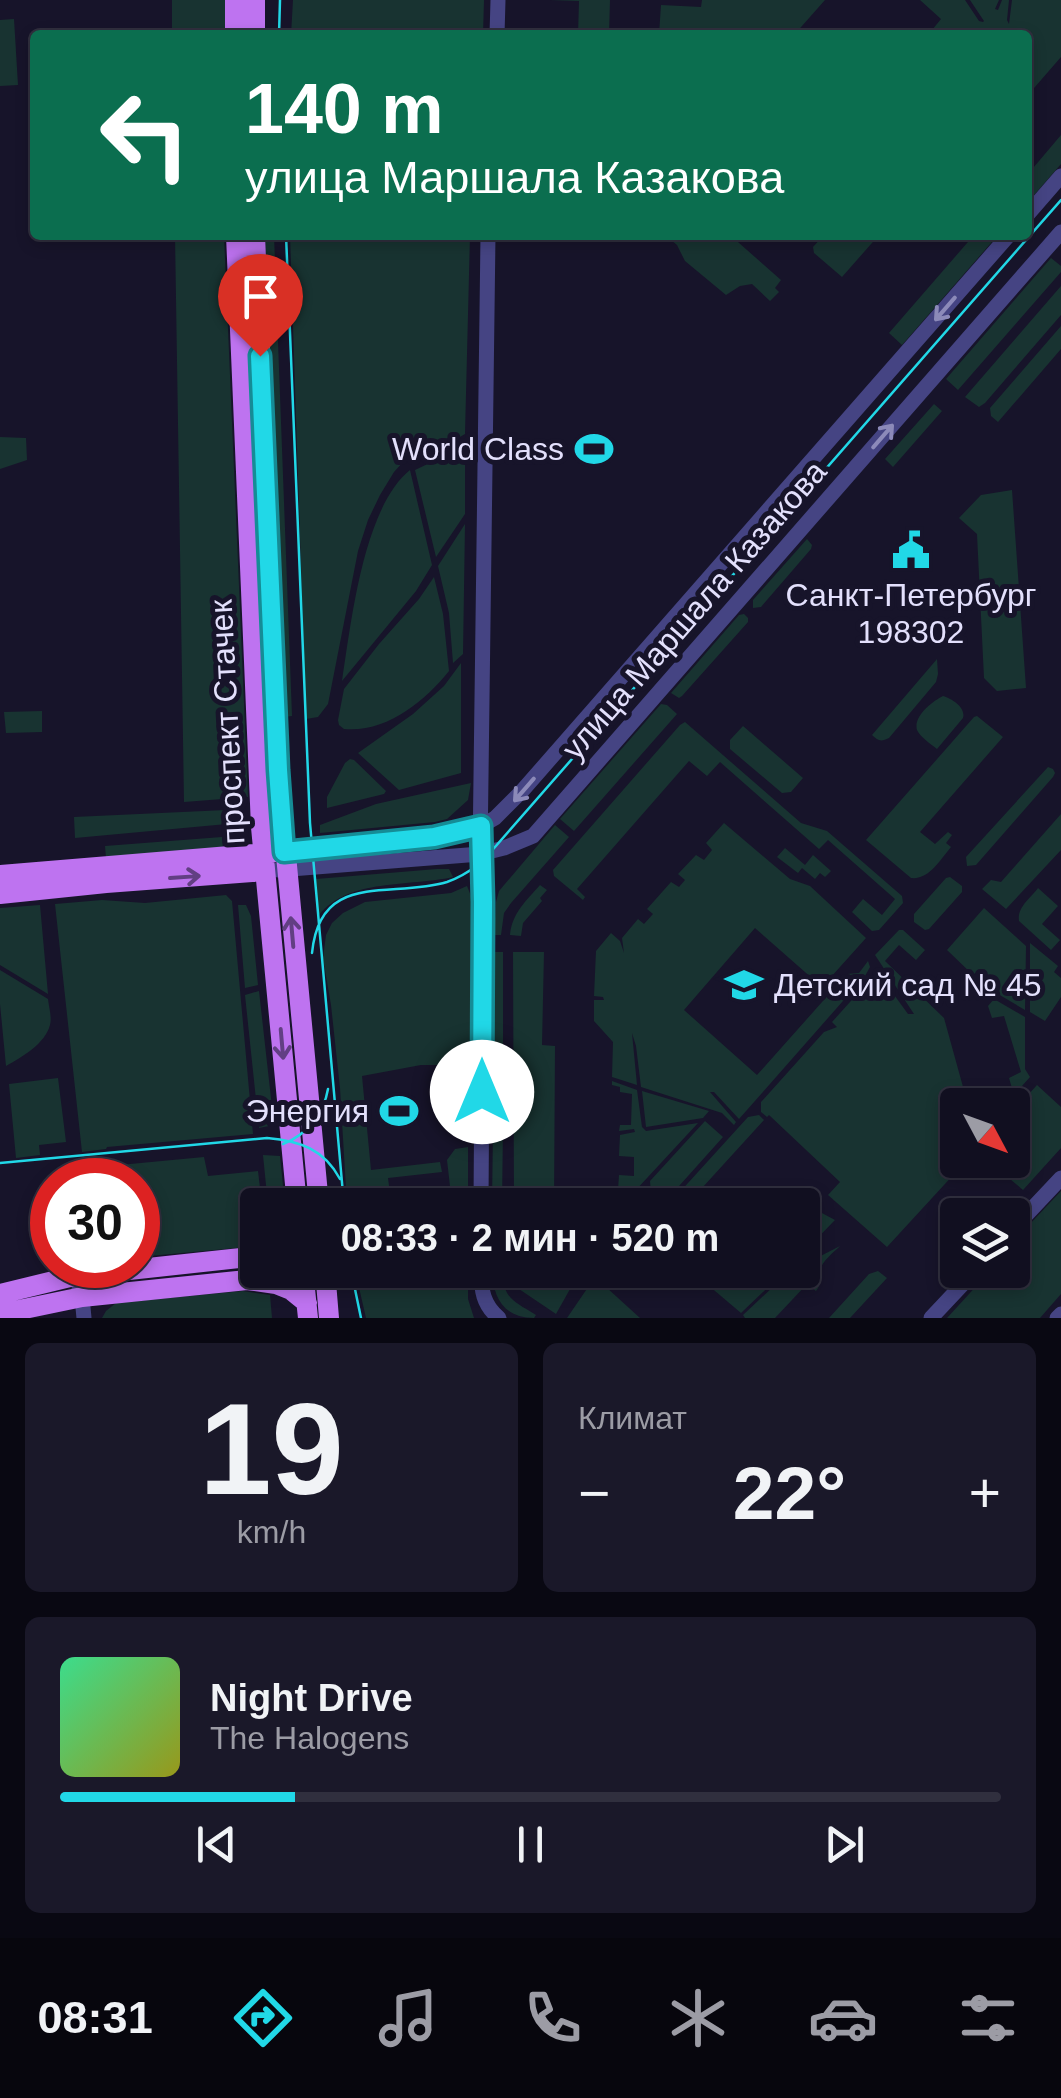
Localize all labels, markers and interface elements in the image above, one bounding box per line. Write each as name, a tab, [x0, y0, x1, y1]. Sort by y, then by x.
icon: left	[80, 70, 210, 200]
text: 140 m	[245, 70, 443, 148]
text: улица Маршала Казакова	[245, 152, 784, 203]
pin	[218, 254, 303, 357]
icon: arrive	[233, 269, 288, 324]
one-way arrow	[935, 295, 957, 321]
one-way arrow	[871, 424, 894, 449]
sports icon: World Class	[573, 428, 615, 470]
place label: World Class	[392, 431, 564, 467]
street label: улица Маршала Казакова	[555, 453, 833, 767]
public building icon: Санкт-Петербург 198302	[890, 529, 932, 571]
place label: Санкт-Петербург 198302	[786, 577, 1036, 650]
street label: проспект Стачек	[203, 598, 251, 845]
one-way arrow	[512, 777, 535, 802]
one-way arrow	[169, 867, 201, 886]
one-way arrow	[282, 916, 301, 948]
school or university icon: Детский сад № 45	[723, 964, 765, 1006]
place label: Детский сад № 45	[774, 967, 1042, 1003]
one-way arrow	[273, 1027, 292, 1059]
position arrow	[430, 1040, 534, 1144]
north arrow	[940, 1088, 1030, 1178]
map controls	[940, 1088, 1030, 1288]
sports icon: Энергия	[378, 1090, 420, 1132]
place label: Энергия	[246, 1093, 369, 1129]
speed limit sign: 30	[30, 1158, 160, 1288]
button: layers	[940, 1198, 1030, 1288]
text: 08:33 · 2 мин · 520 m	[341, 1217, 719, 1259]
text: 19	[199, 1376, 344, 1522]
text: Климат	[578, 1400, 687, 1436]
text: 22°	[733, 1451, 846, 1535]
text: −	[578, 1462, 610, 1524]
text: +	[969, 1462, 1001, 1524]
text: km/h	[237, 1514, 306, 1550]
text: Night Drive	[210, 1677, 413, 1719]
text: The Halogens	[210, 1720, 409, 1756]
icon: previous	[189, 1817, 244, 1872]
icon: pause	[503, 1817, 558, 1872]
icon: next	[817, 1817, 872, 1872]
icon: directions	[228, 1983, 298, 2053]
icon: music	[373, 1983, 443, 2053]
icon: phone	[518, 1983, 588, 2053]
icon: climate	[663, 1983, 733, 2053]
icon: car	[808, 1983, 878, 2053]
icon: filters	[953, 1983, 1023, 2053]
text: 08:31	[38, 1992, 153, 2043]

